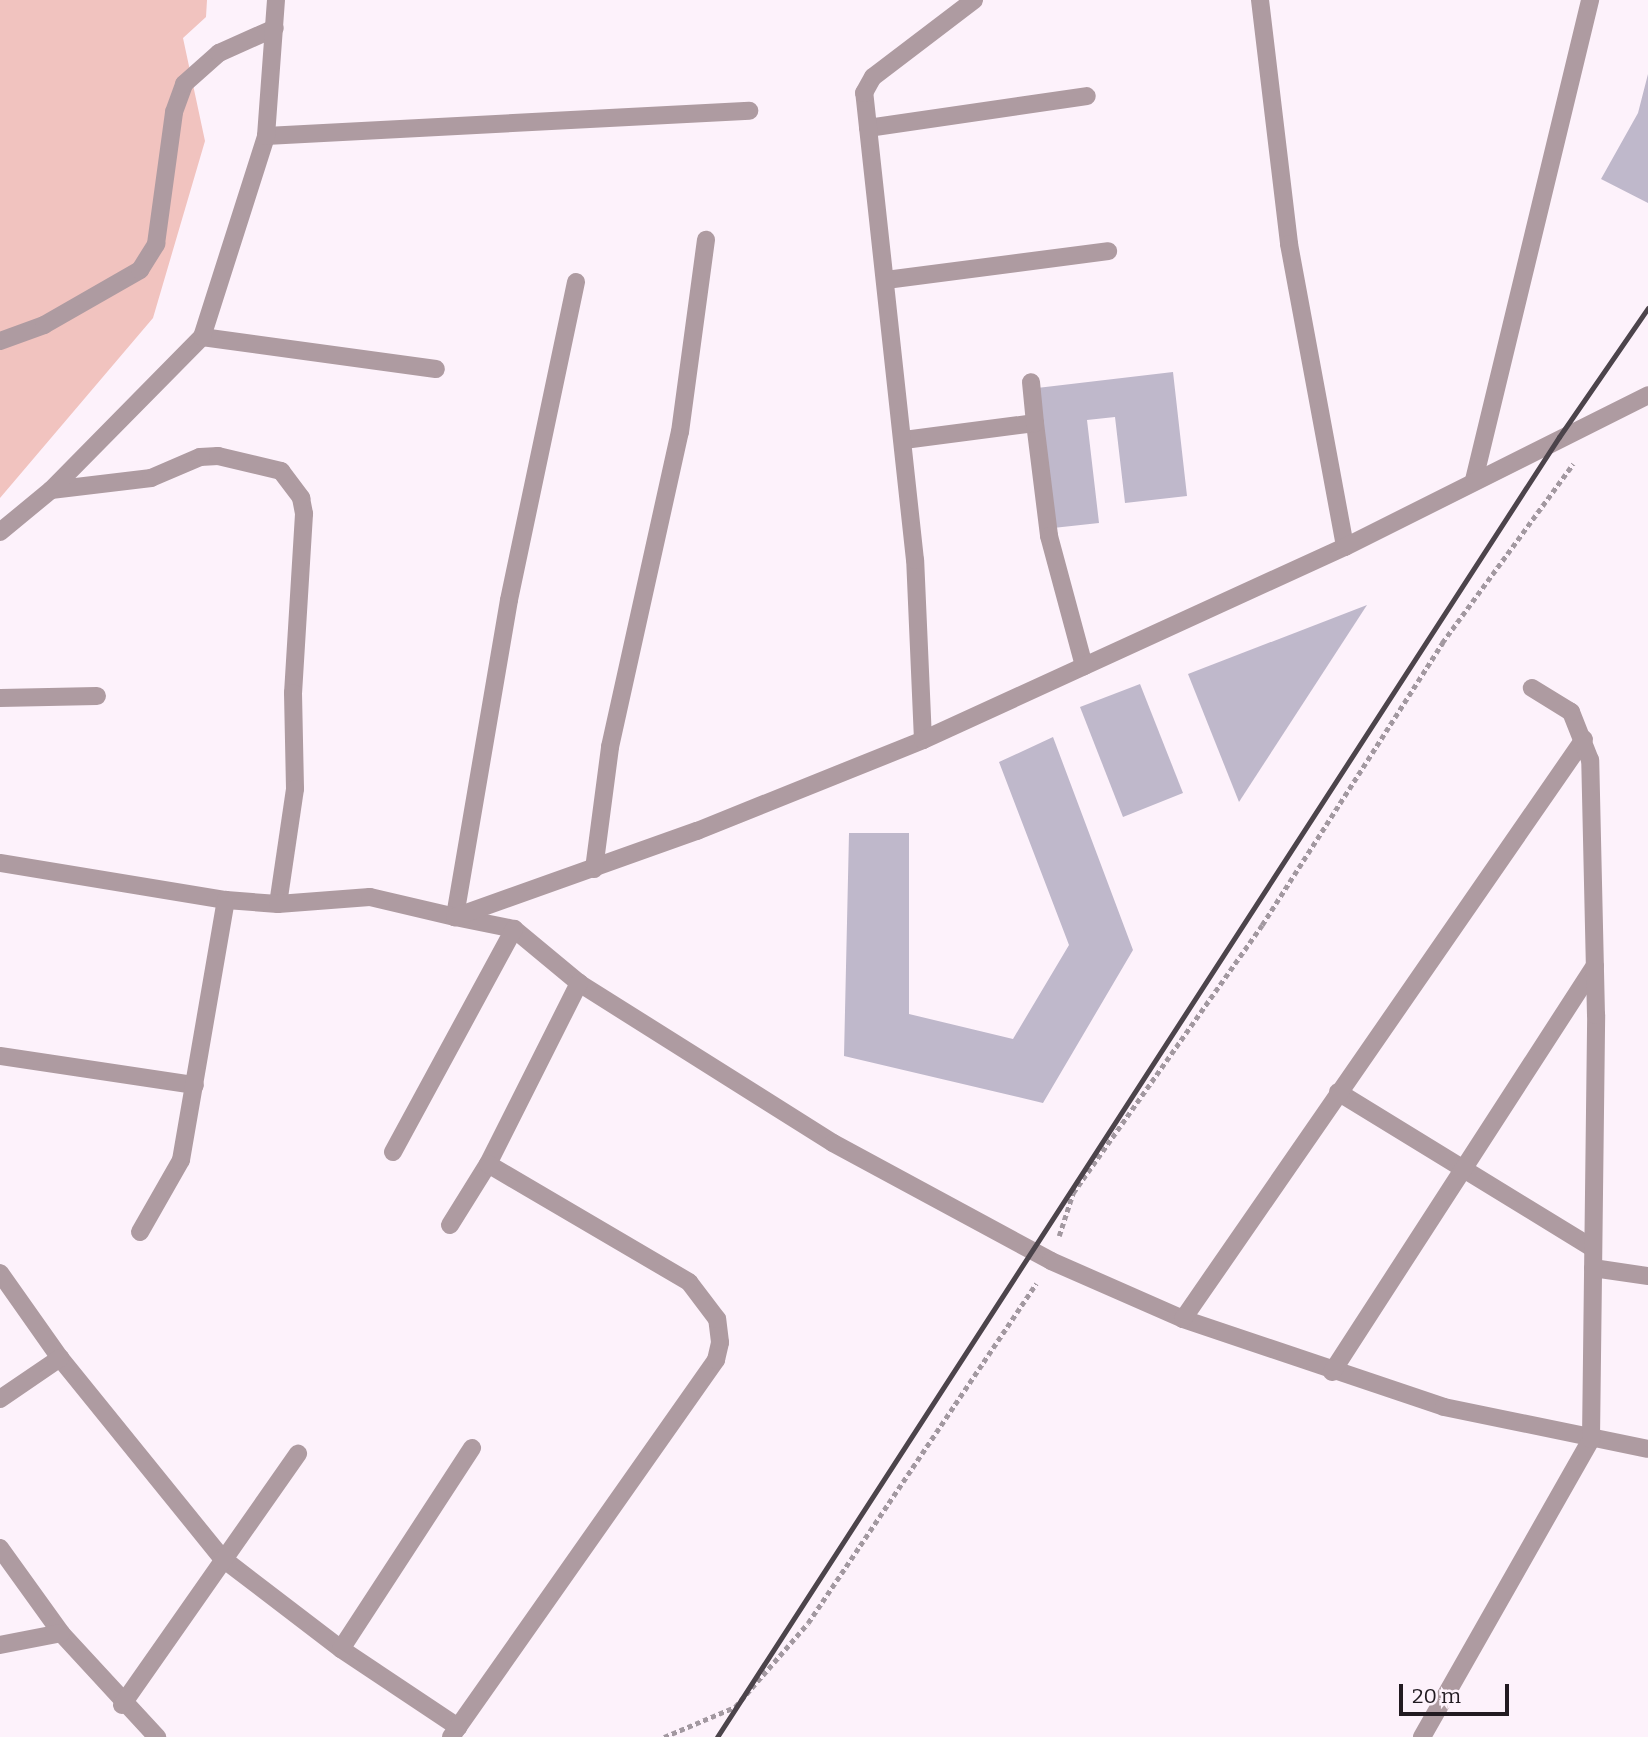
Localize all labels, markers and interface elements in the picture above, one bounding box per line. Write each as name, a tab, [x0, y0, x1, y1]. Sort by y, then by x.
scale bar	[1403, 1670, 1513, 1714]
text: 20 m	[1412, 1683, 1461, 1709]

